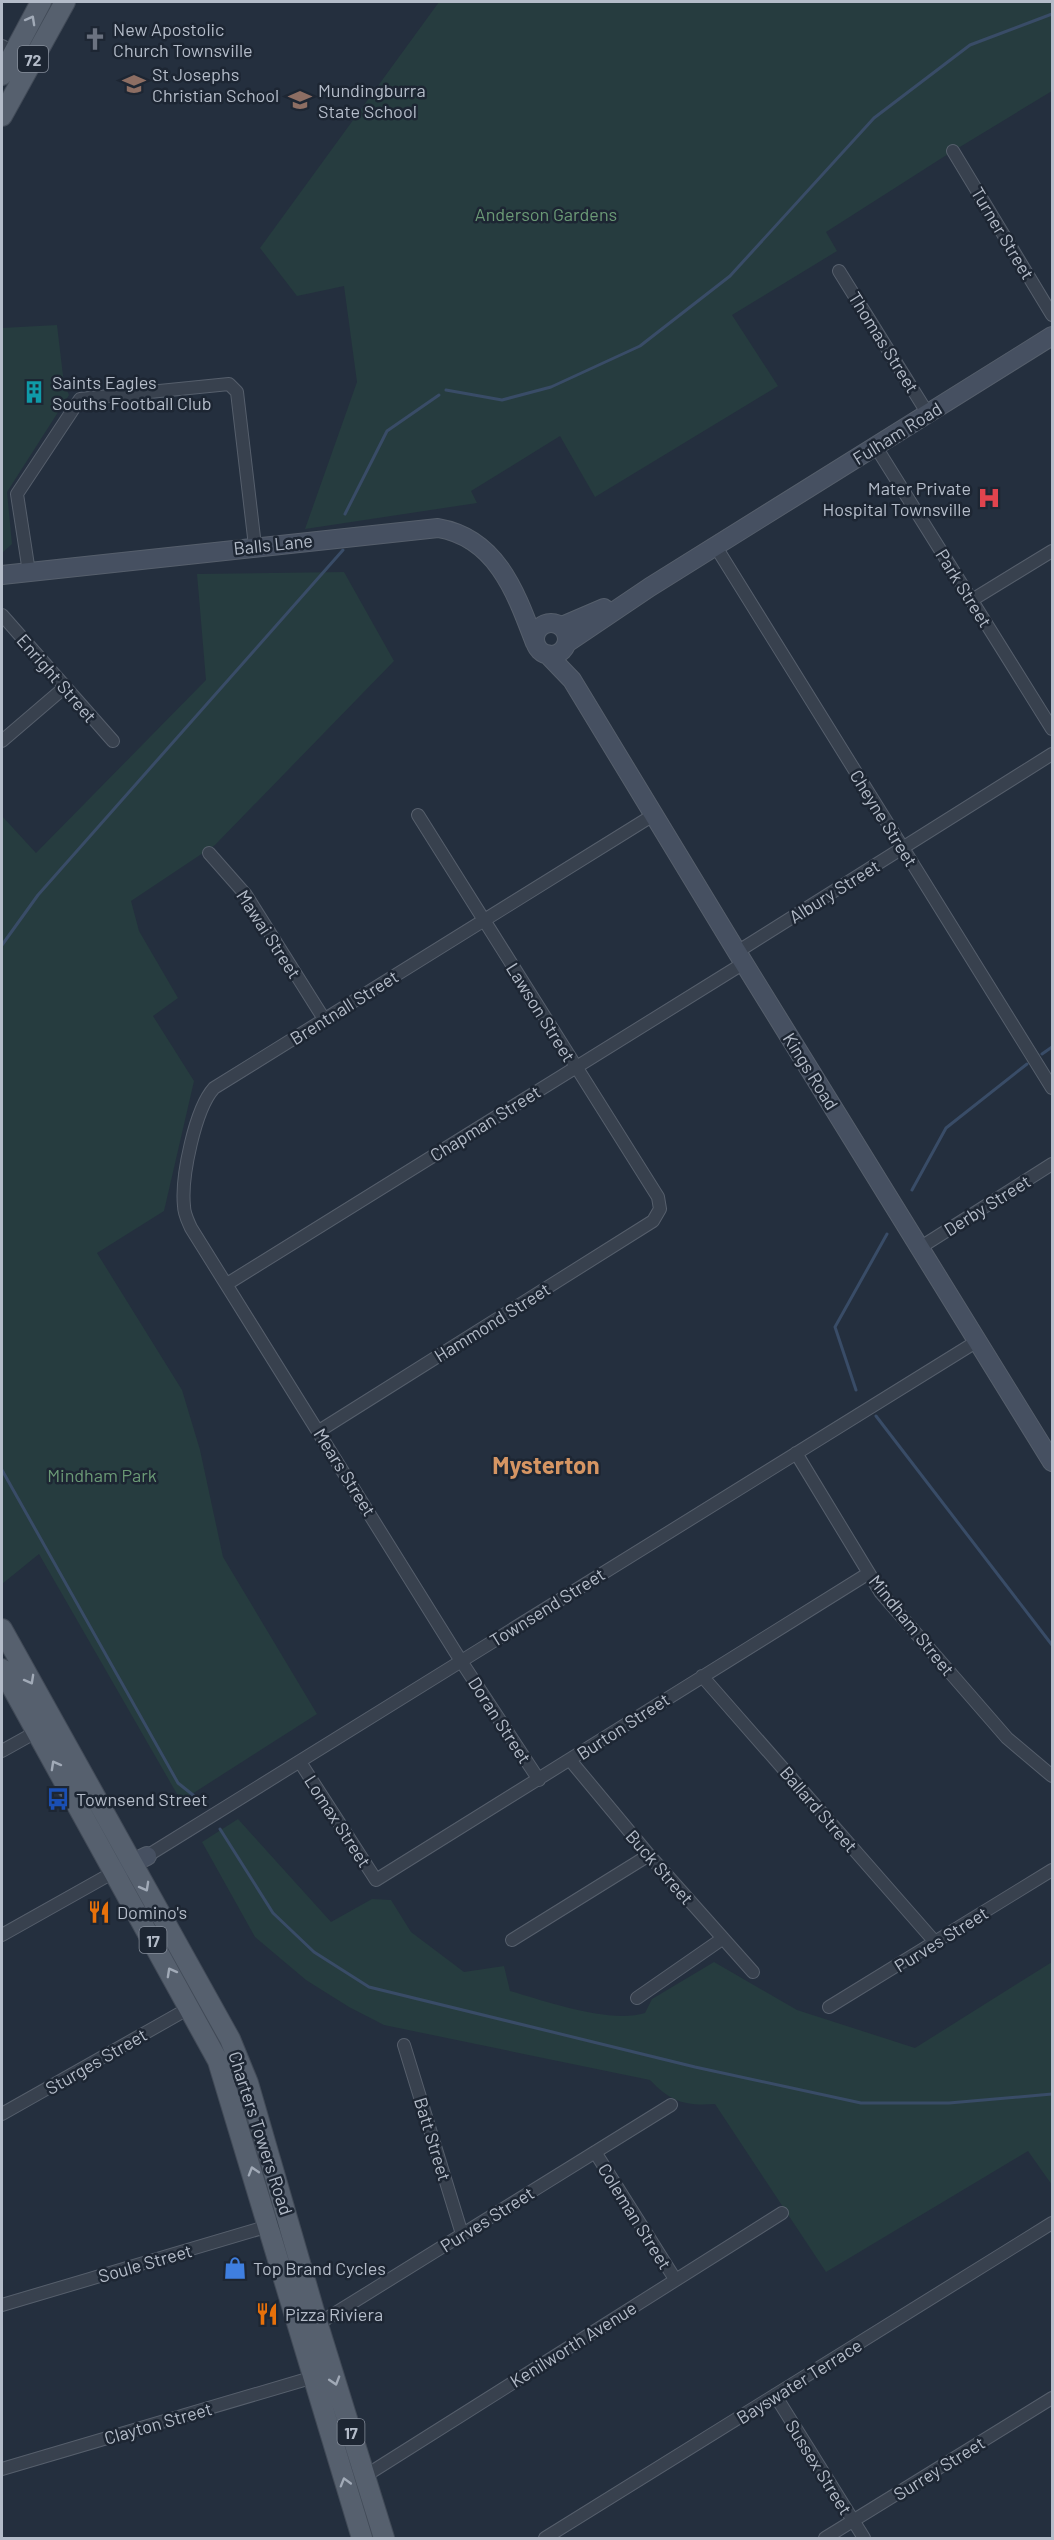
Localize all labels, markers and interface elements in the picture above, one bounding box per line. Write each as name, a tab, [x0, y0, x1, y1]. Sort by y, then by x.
one-way arrow	[24, 15, 35, 26]
place label: New Apostolic Church Townsville	[113, 18, 253, 61]
church icon: New Apostolic Church Townsville	[82, 26, 108, 52]
road number: 72	[18, 46, 48, 72]
place label: St Josephs Christian School	[152, 63, 279, 106]
school or university icon: St Josephs Christian School	[121, 71, 147, 97]
place label: Mundingburra State School	[318, 79, 426, 122]
school or university icon: Mundingburra State School	[287, 87, 313, 113]
street label: Turner Street	[967, 183, 1039, 283]
park label: Anderson Gardens	[475, 203, 617, 225]
street label: Thomas Street	[844, 287, 924, 397]
place label: Saints Eagles Souths Football Club	[52, 371, 212, 414]
building icon: Saints Eagles Souths Football Club	[21, 379, 47, 405]
street label: Fulham Road	[848, 397, 946, 469]
place label: Mater Private Hospital Townsville	[823, 477, 971, 520]
hospital icon: Mater Private Hospital Townsville	[976, 485, 1002, 511]
street label: Balls Lane	[232, 529, 314, 559]
street label: Park Street	[931, 545, 997, 631]
street label: Enright Street	[12, 629, 102, 727]
street label: Cheyne Street	[846, 765, 922, 871]
street label: Albury Street	[785, 854, 883, 928]
street label: Mawai Street	[232, 886, 306, 982]
street label: Lawson Street	[502, 958, 580, 1066]
street label: Brentnall Street	[286, 965, 402, 1049]
street label: Kings Road	[779, 1028, 843, 1114]
street label: Chapman Street	[426, 1080, 544, 1166]
street label: Derby Street	[940, 1170, 1034, 1240]
street label: Hammond Street	[430, 1278, 554, 1366]
street label: Mears Street	[309, 1424, 381, 1520]
district label: Mysterton	[492, 1450, 600, 1479]
park label: Mindham Park	[47, 1464, 157, 1486]
street label: Townsend Street	[485, 1563, 609, 1651]
street label: Mindham Street	[865, 1570, 959, 1680]
street label: Doran Street	[464, 1672, 536, 1768]
one-way arrow	[23, 1674, 34, 1684]
street label: Burton Street	[573, 1688, 673, 1764]
one-way arrow	[51, 1761, 62, 1771]
street label: Ballard Street	[776, 1761, 862, 1857]
street label: Lomax Street	[300, 1771, 376, 1871]
bus stop icon: Townsend Street	[45, 1786, 71, 1812]
place label: Townsend Street	[76, 1788, 208, 1810]
street label: Buck Street	[622, 1825, 698, 1909]
one-way arrow	[138, 1881, 149, 1891]
restaurant icon: Domino's	[86, 1899, 112, 1925]
place label: Domino's	[117, 1901, 187, 1923]
street label: Purves Street	[890, 1901, 992, 1977]
road number: 17	[140, 1927, 166, 1953]
one-way arrow	[166, 1968, 178, 1978]
street label: Sturges Street	[41, 2023, 151, 2099]
street label: Charters Towers Road	[224, 2049, 298, 2217]
street label: Batt Street	[410, 2095, 456, 2183]
street label: Coleman Street	[594, 2159, 676, 2273]
one-way arrow	[248, 2166, 260, 2177]
street label: Purves Street	[436, 2181, 538, 2257]
street label: Soule Street	[96, 2239, 194, 2287]
shop icon: Top Brand Cycles	[222, 2255, 248, 2281]
place label: Top Brand Cycles	[253, 2257, 386, 2279]
street label: Kenilworth Avenue	[506, 2296, 640, 2392]
restaurant icon: Pizza Riviera	[254, 2301, 280, 2327]
place label: Pizza Riviera	[285, 2303, 383, 2325]
street label: Bayswater Terrace	[732, 2334, 866, 2428]
one-way arrow	[328, 2375, 341, 2386]
street label: Clayton Street	[102, 2397, 214, 2449]
street label: Sussex Street	[781, 2415, 857, 2519]
road number: 17	[338, 2419, 364, 2445]
street label: Surrey Street	[889, 2431, 989, 2505]
one-way arrow	[340, 2477, 352, 2488]

